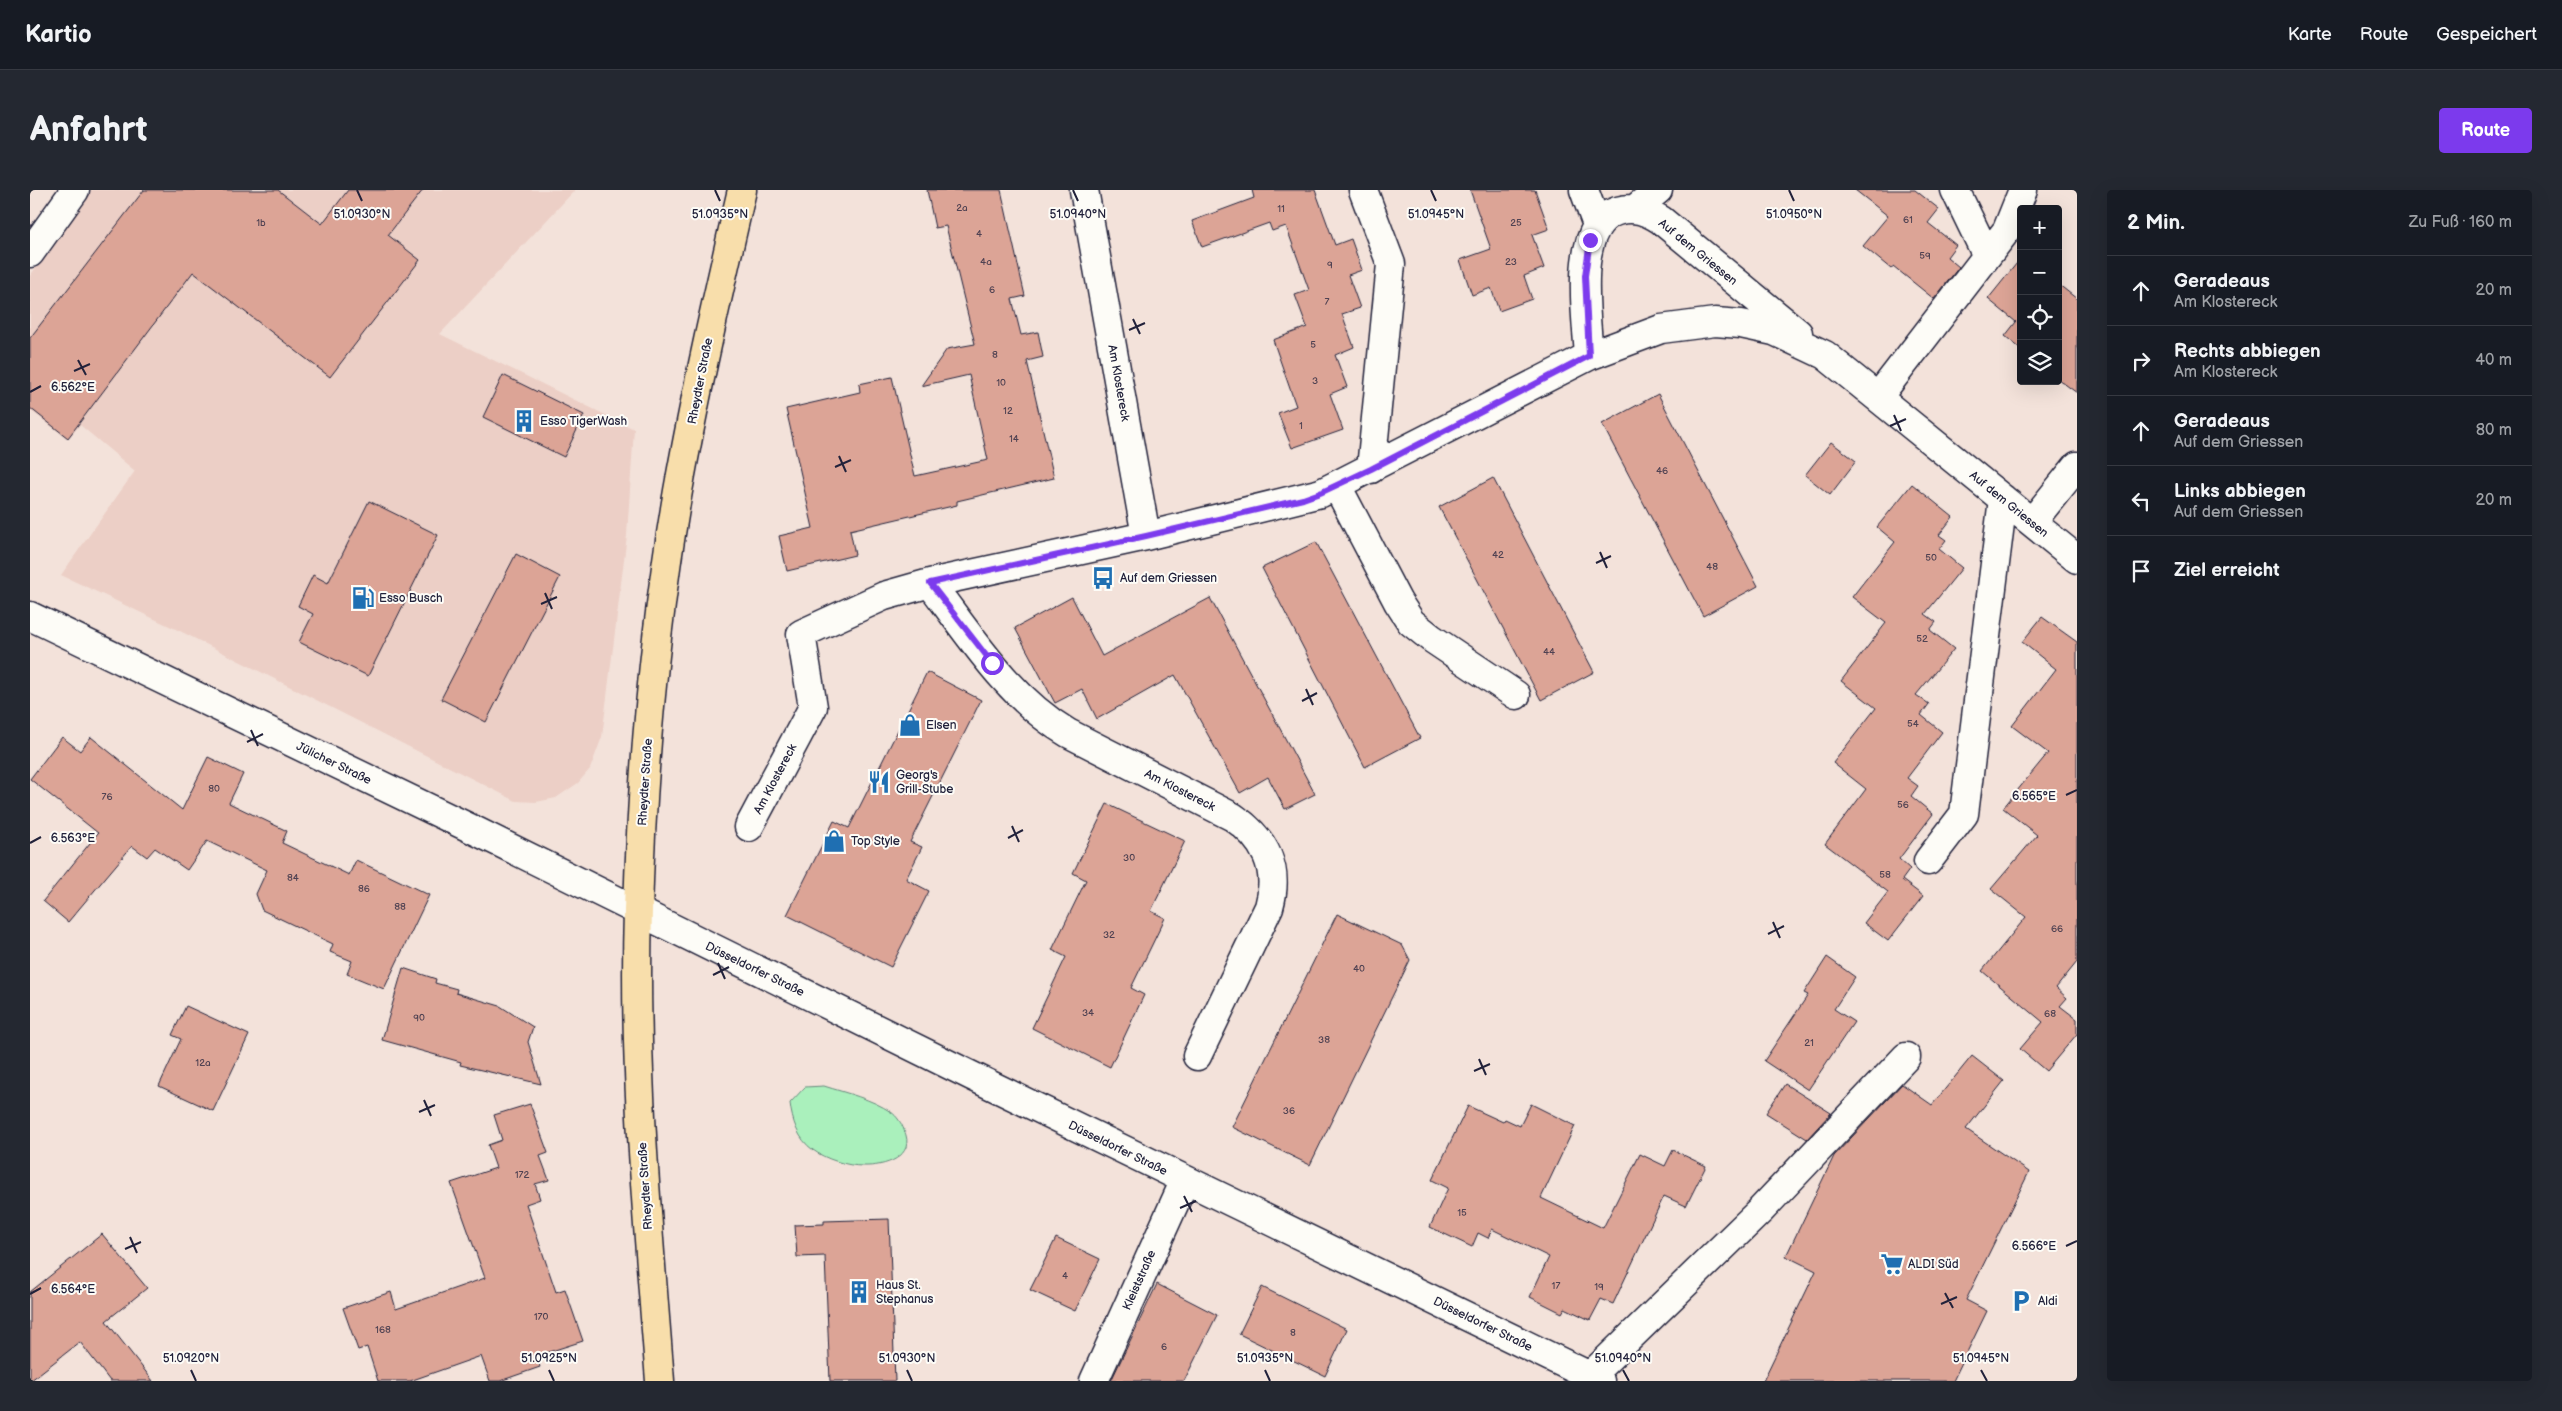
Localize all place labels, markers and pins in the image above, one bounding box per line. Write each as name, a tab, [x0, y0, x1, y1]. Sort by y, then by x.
building icon: Esso TigerWash	[511, 408, 537, 434]
place label: Esso TigerWash	[540, 414, 627, 429]
bus stop icon: Auf dem Griessen	[1090, 565, 1116, 591]
place label: Auf dem Griessen	[1120, 571, 1217, 586]
fuel station icon: Esso Busch	[350, 585, 376, 611]
place label: Esso Busch	[379, 591, 443, 606]
shop icon: Elsen	[897, 712, 923, 738]
place label: Elsen	[926, 718, 957, 733]
place label: Georg's Grill-Stube	[896, 768, 953, 797]
restaurant icon: Georg's Grill-Stube	[866, 769, 892, 795]
shop icon: Top Style	[821, 828, 847, 854]
place label: Top Style	[851, 834, 900, 849]
supermarket icon: ALDI Süd	[1879, 1251, 1905, 1277]
place label: ALDI Süd	[1908, 1257, 1959, 1272]
place label: Haus St. Stephanus	[876, 1278, 933, 1307]
building icon: Haus St. Stephanus	[846, 1279, 872, 1305]
parking icon: Aldi	[2008, 1288, 2034, 1314]
place label: Aldi	[2038, 1294, 2058, 1309]

